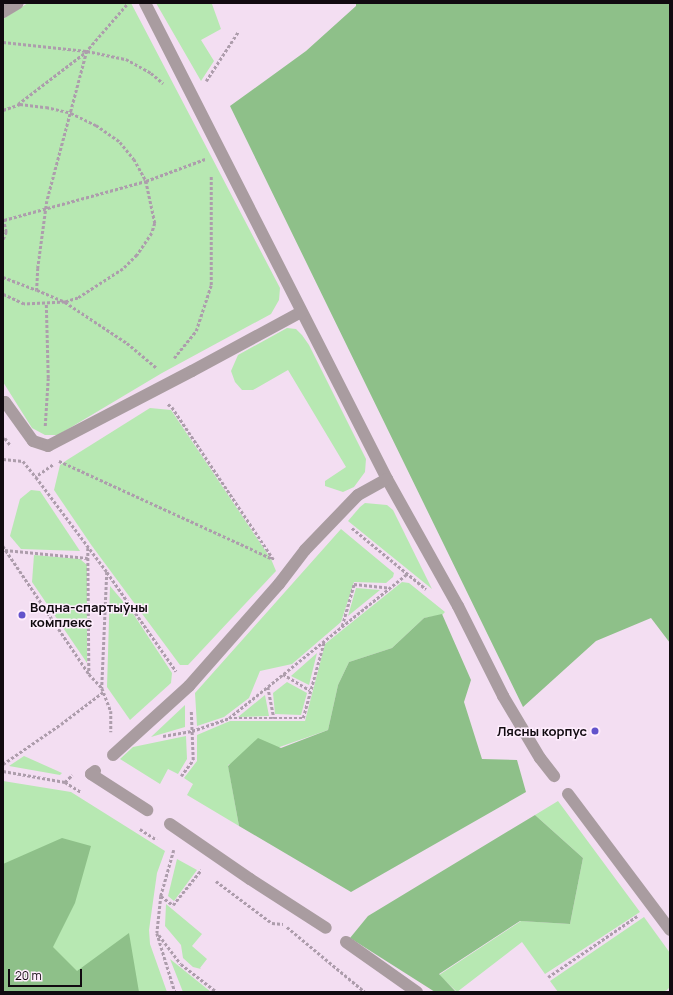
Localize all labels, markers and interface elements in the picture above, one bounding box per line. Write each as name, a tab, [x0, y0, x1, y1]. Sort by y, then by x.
place label: Водна-спартыўны комплекс	[30, 600, 148, 631]
marker: Водна-спартыўны комплекс	[17, 610, 27, 620]
place label: Лясны корпус	[497, 723, 587, 739]
marker: Лясны корпус	[590, 726, 600, 736]
scale bar	[10, 961, 84, 987]
text: 20 m	[15, 967, 42, 984]

